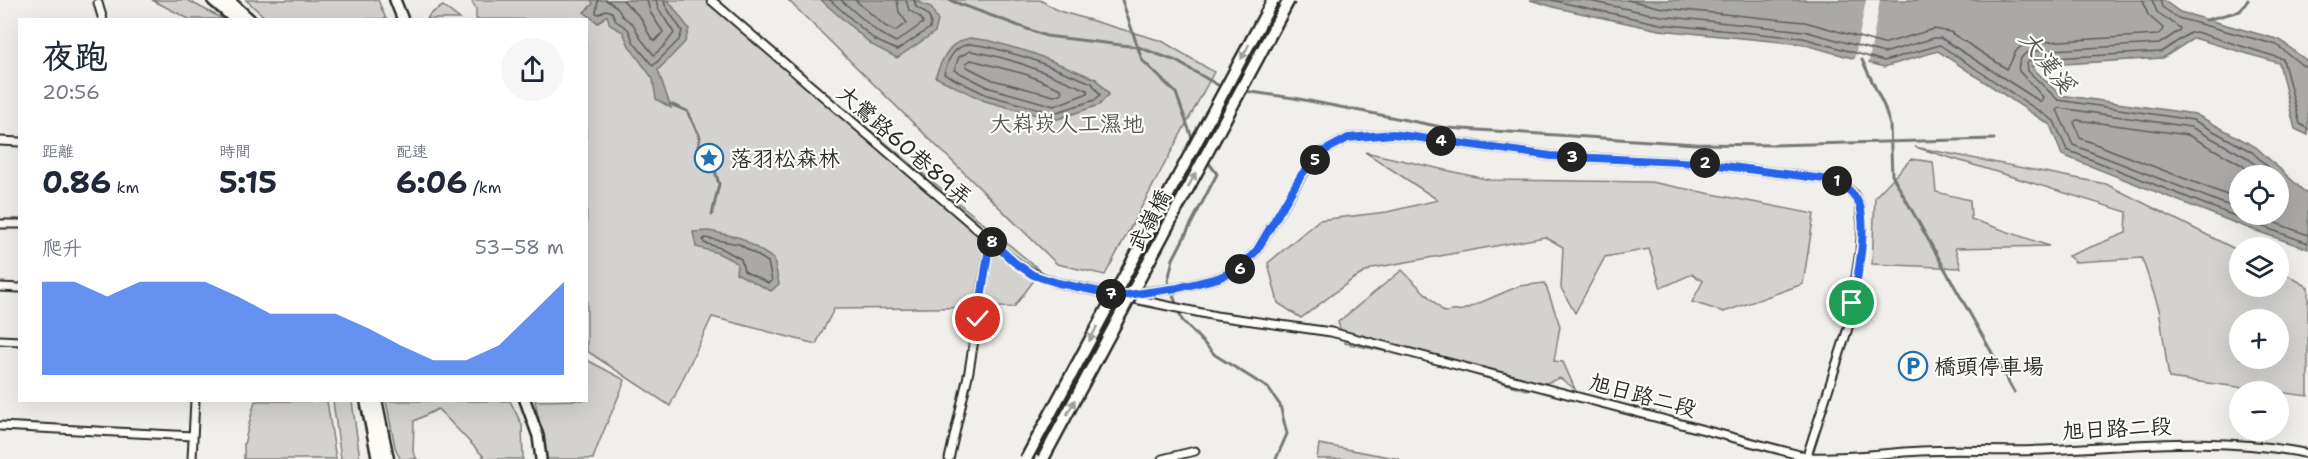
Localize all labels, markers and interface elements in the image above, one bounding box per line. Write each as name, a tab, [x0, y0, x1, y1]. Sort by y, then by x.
water label: 大漢溪	[2012, 24, 2083, 102]
text: 夜跑	[42, 34, 108, 79]
button: share	[501, 38, 564, 101]
one-way arrow	[1240, 43, 1250, 60]
text: 20:56	[42, 79, 100, 105]
street label: 大鶯路60巷89弄	[831, 79, 978, 212]
park label: 大嵙崁人工濕地	[990, 109, 1144, 138]
pin: 4	[1426, 126, 1456, 156]
text: 4	[1435, 130, 1447, 151]
text: 距離	[42, 141, 74, 162]
text: 時間	[219, 141, 251, 162]
text: 配速	[396, 141, 428, 162]
place icon: 落羽松森林	[693, 142, 725, 174]
pin: 3	[1557, 142, 1587, 172]
place label: 落羽松森林	[730, 144, 840, 173]
pin: 5	[1300, 145, 1330, 175]
text: 3	[1566, 146, 1578, 167]
pin: 2	[1690, 148, 1720, 178]
text: 5	[1310, 149, 1320, 170]
text: 2	[1699, 152, 1711, 173]
text: 0.86	[42, 162, 111, 203]
text: 5:15	[219, 162, 277, 203]
text: 6:06	[396, 162, 467, 203]
map controls	[2229, 165, 2289, 441]
button: locate	[2229, 165, 2289, 225]
pin: 1	[1822, 166, 1852, 196]
text: 1	[1833, 170, 1841, 191]
one-way arrow	[1187, 171, 1197, 188]
text: km	[111, 177, 139, 198]
text: /km	[467, 177, 502, 198]
street label: 武嶺橋	[1121, 184, 1178, 256]
pin: 8	[977, 227, 1007, 257]
text: 8	[986, 231, 998, 252]
text: 53–58 m	[475, 234, 564, 260]
text: 爬升	[42, 235, 82, 261]
button: layers	[2229, 237, 2289, 297]
pin: 6	[1225, 254, 1255, 284]
text: 6	[1234, 258, 1246, 279]
pin	[1826, 277, 1877, 328]
pin: 7	[1096, 279, 1126, 309]
text: 7	[1105, 283, 1117, 304]
icon: arrive	[1835, 286, 1868, 319]
pin	[952, 293, 1003, 344]
icon: check	[961, 302, 994, 335]
button: +	[2229, 309, 2289, 369]
one-way arrow	[1088, 326, 1098, 343]
parking icon: 橋頭停車場	[1897, 350, 1929, 382]
place label: 橋頭停車場	[1934, 352, 2044, 381]
street label: 旭日路二段	[1586, 367, 1700, 424]
button: −	[2229, 381, 2289, 441]
one-way arrow	[1066, 399, 1076, 416]
street label: 旭日路二段	[2061, 411, 2173, 446]

